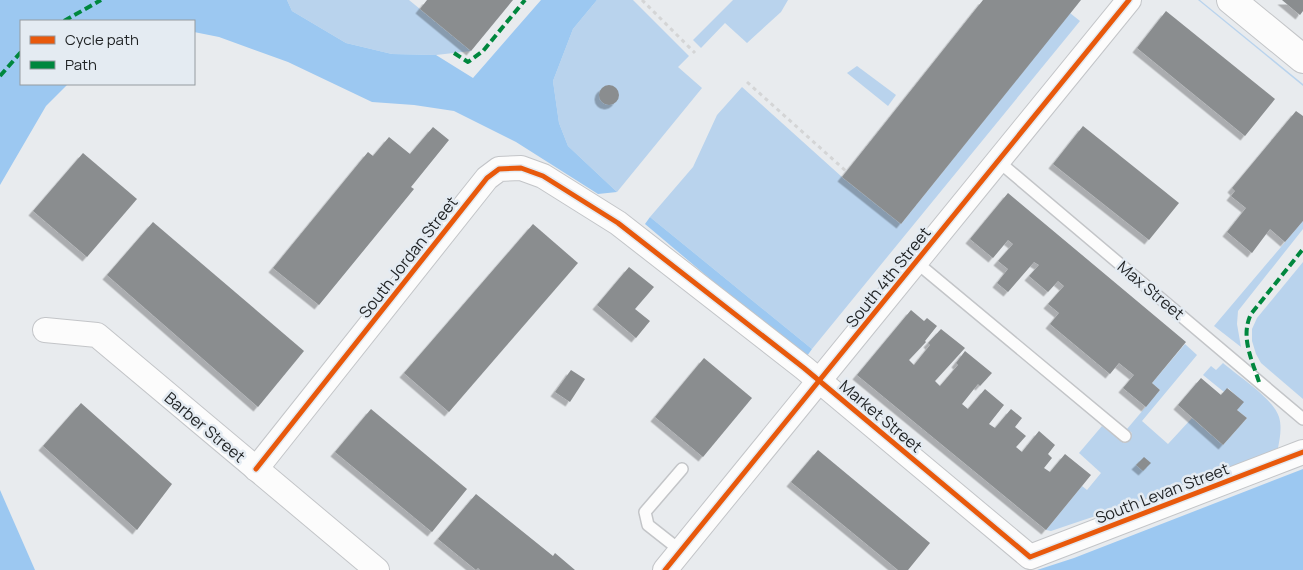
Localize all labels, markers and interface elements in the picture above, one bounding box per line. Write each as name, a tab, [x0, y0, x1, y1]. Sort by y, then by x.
legend	[20, 20, 195, 85]
text: Cycle path	[65, 29, 139, 50]
text: Path	[65, 54, 97, 75]
street label: South Jordan Street	[354, 192, 462, 322]
street label: South 4th Street	[841, 222, 935, 332]
street label: Max Street	[1113, 256, 1189, 324]
street label: Market Street	[835, 375, 927, 457]
street label: Barber Street	[160, 387, 250, 467]
street label: South Levan Street	[1092, 457, 1232, 529]

